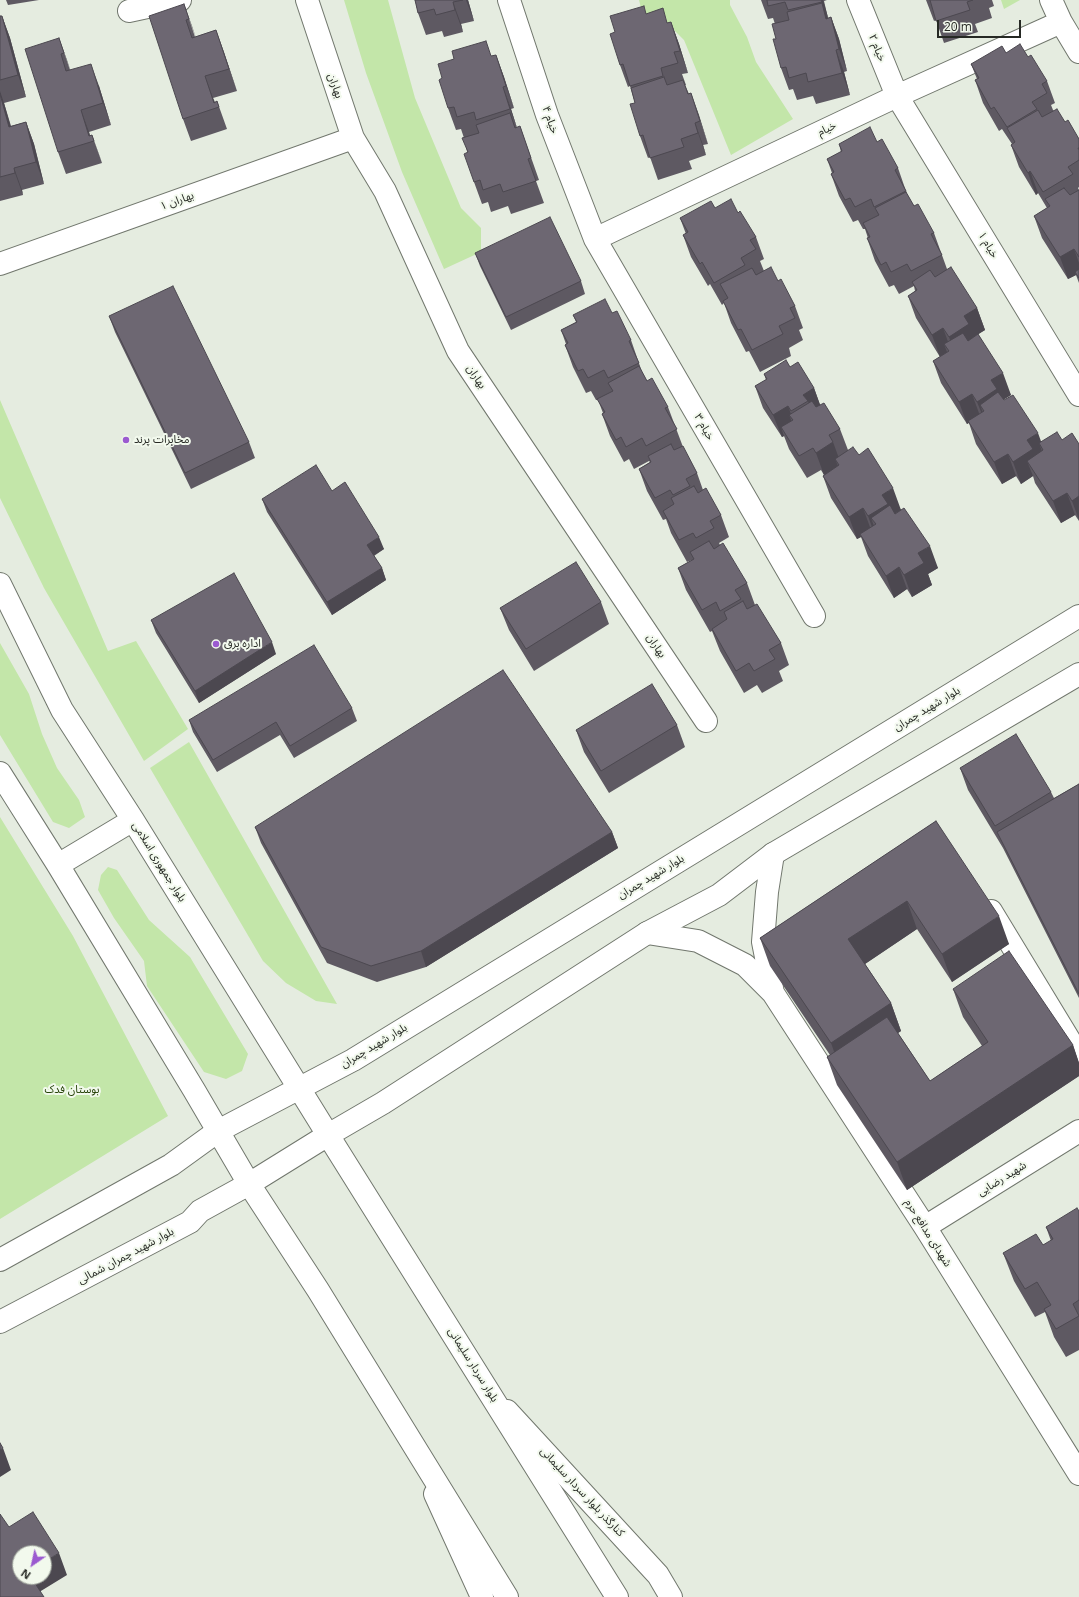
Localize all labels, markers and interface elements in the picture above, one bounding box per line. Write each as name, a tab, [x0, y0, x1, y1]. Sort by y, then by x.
scale bar	[939, 12, 1023, 38]
text: 20 m	[944, 18, 972, 35]
street label: خیام ۲	[866, 32, 888, 64]
street label: بهاران	[325, 72, 345, 100]
street label: خیام ۴	[539, 104, 561, 136]
street label: خیام	[816, 119, 838, 139]
street label: بهاران ۱	[158, 189, 196, 213]
street label: خیام ۱	[975, 229, 1001, 261]
street label: بهاران	[463, 363, 489, 391]
street label: خیام ۳	[691, 411, 717, 443]
place label: مخابرات پرند	[134, 433, 190, 447]
marker: مخابرات پرند	[121, 435, 131, 445]
street label: بهاران	[643, 632, 669, 660]
place label: اداره برق	[224, 637, 261, 651]
marker: اداره برق	[211, 639, 221, 649]
street label: بلوار شهید چمران	[891, 684, 963, 734]
street label: بلوار جمهوری اسلامی	[129, 820, 189, 904]
street label: بلوار شهید چمران	[615, 852, 687, 902]
street label: بلوار شهید چمران	[338, 1021, 410, 1071]
park label: بوستان فدک	[45, 1083, 99, 1097]
street label: شهید رضایی	[975, 1159, 1029, 1199]
street label: شهدای مدافع حرم	[902, 1197, 954, 1269]
street label: بلوار شهید چمران شمالی	[76, 1225, 176, 1287]
street label: بلوار سردار سلیمانی	[445, 1325, 501, 1405]
street label: کنارگذر بلوار سردار سلیمانی	[537, 1445, 627, 1539]
north arrow	[12, 1545, 52, 1585]
text: N	[18, 1566, 33, 1583]

